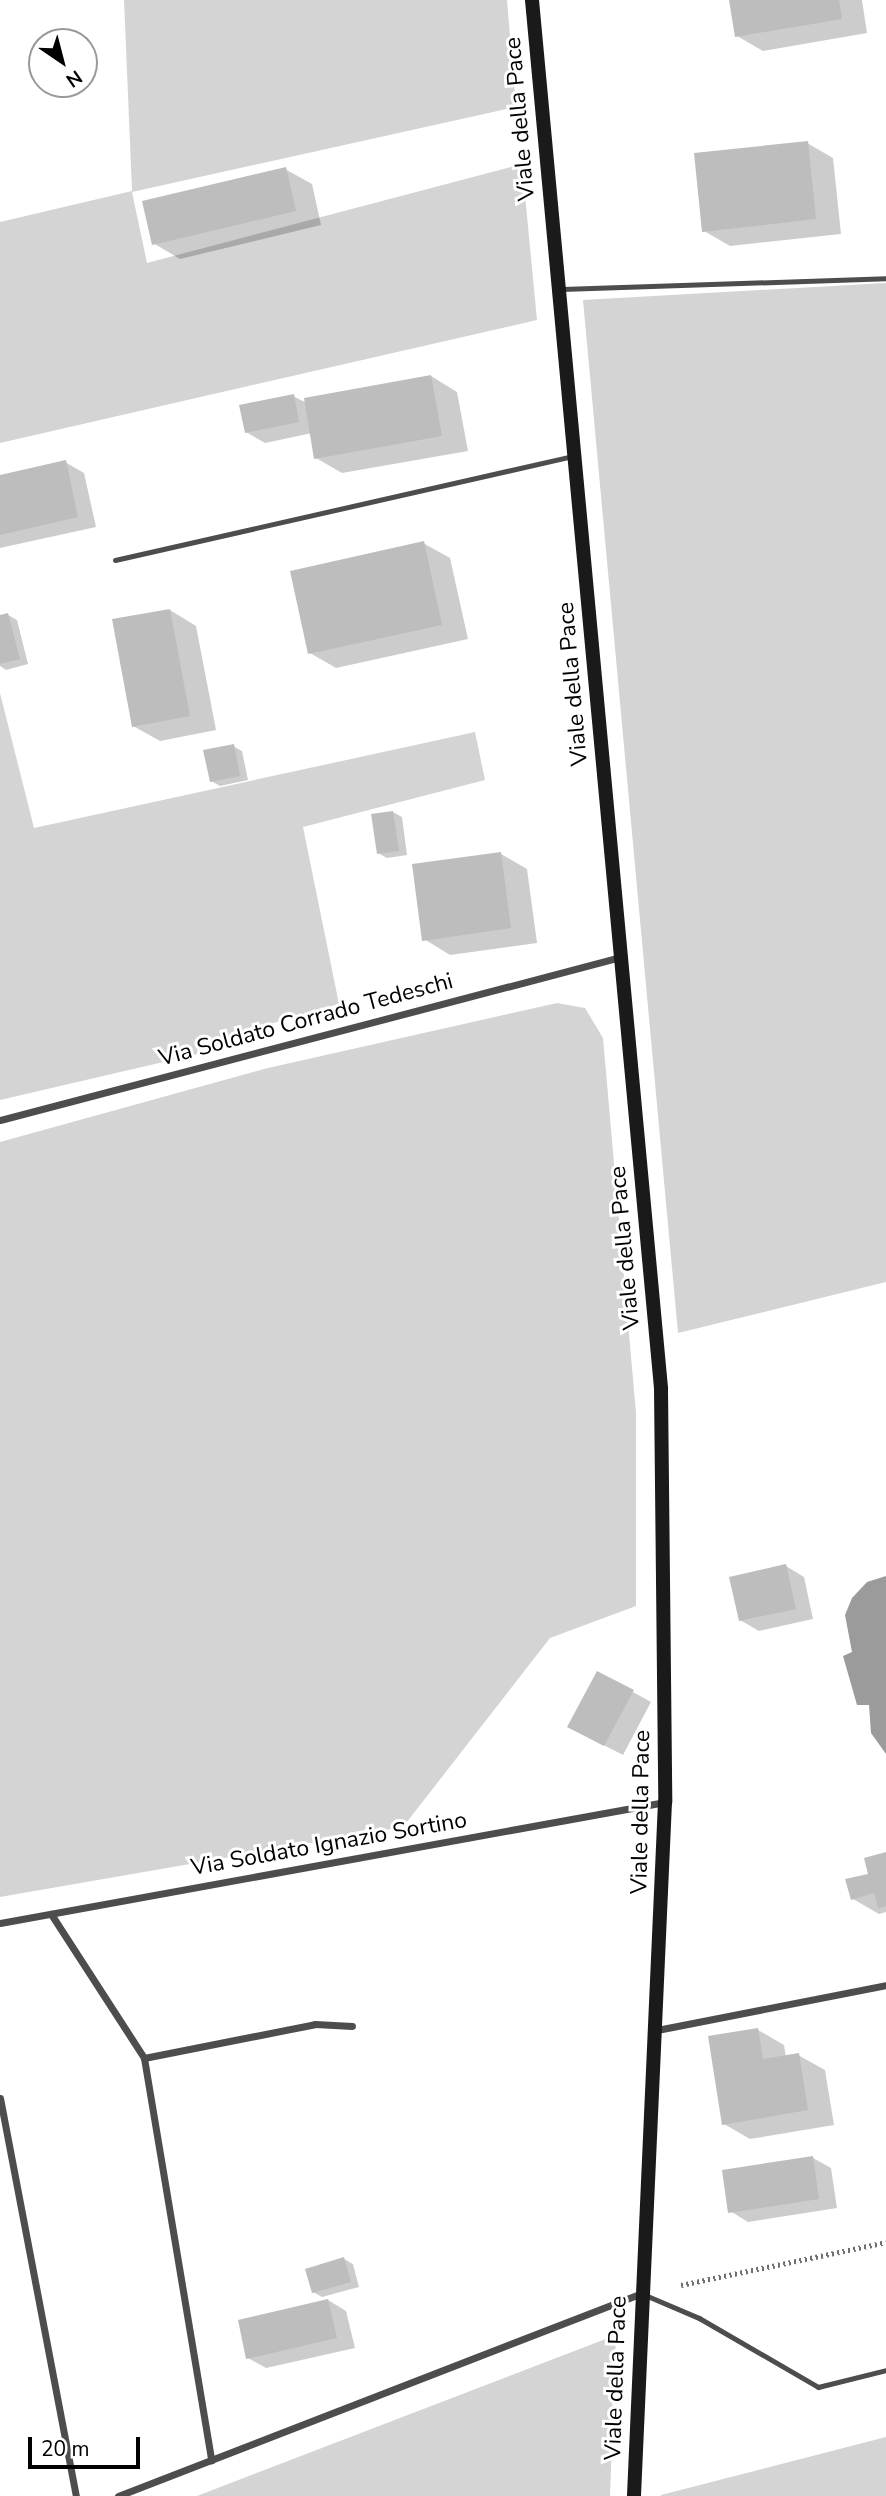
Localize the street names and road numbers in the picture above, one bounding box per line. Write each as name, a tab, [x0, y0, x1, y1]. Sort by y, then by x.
street label: Viale della Pace	[499, 36, 541, 202]
street label: Viale della Pace	[552, 601, 594, 767]
street label: Via Soldato Corrado Tedeschi	[156, 967, 456, 1073]
street label: Viale della Pace	[604, 1165, 646, 1331]
street label: Viale della Pace	[626, 1730, 656, 1894]
street label: Via Soldato Ignazio Sortino	[189, 1806, 469, 1882]
street label: Viale della Pace	[599, 2295, 633, 2461]

